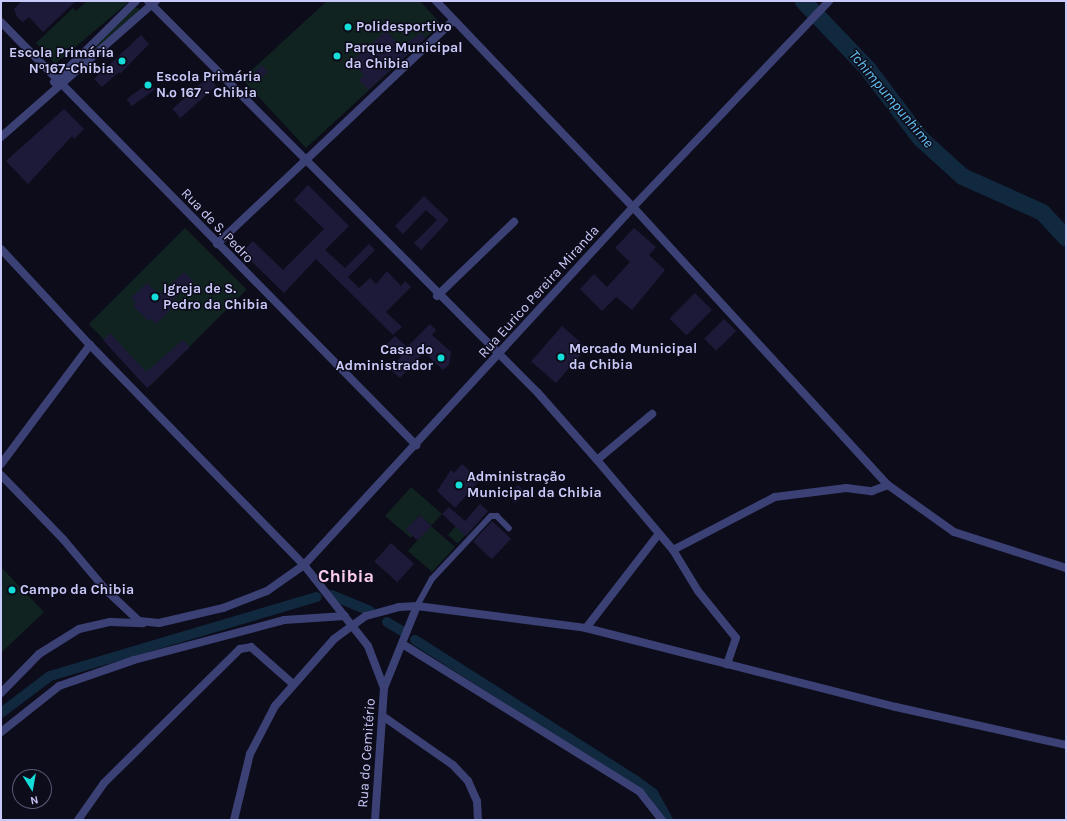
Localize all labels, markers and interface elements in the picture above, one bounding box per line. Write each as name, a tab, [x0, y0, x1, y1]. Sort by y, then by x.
place label: Polidesportivo	[356, 19, 452, 35]
marker: Polidesportivo	[343, 22, 353, 32]
place label: Parque Municipal da Chibia	[345, 40, 462, 72]
place label: Escola Primária N⁰167-Chibia	[9, 45, 114, 78]
water label: Tchimpumpunhime	[845, 46, 937, 152]
marker: Parque Municipal da Chibia	[332, 51, 342, 61]
marker: Escola Primária N⁰167-Chibia	[117, 56, 127, 66]
place label: Escola Primária N.º 167 - Chibia	[156, 69, 261, 102]
marker: Escola Primária N.º 167 - Chibia	[143, 80, 153, 90]
street label: Rua de S. Pedro	[177, 185, 257, 267]
street label: Rua Eurico Pereira Miranda	[475, 222, 603, 362]
place label: Igreja de S. Pedro da Chibia	[163, 281, 268, 314]
marker: Igreja de S. Pedro da Chibia	[150, 292, 160, 302]
place label: Mercado Municipal da Chibia	[569, 341, 697, 374]
place label: Casa do Administrador	[336, 342, 433, 374]
marker: Mercado Municipal da Chibia	[556, 352, 566, 362]
marker: Casa do Administrador	[436, 353, 446, 363]
place label: Administração Municipal da Chibia	[467, 469, 602, 502]
marker: Administração Municipal da Chibia	[454, 480, 464, 490]
district label: Chibia	[318, 565, 374, 587]
place label: Campo da Chibia	[20, 582, 134, 598]
marker: Campo da Chibia	[7, 585, 17, 595]
street label: Rua do Cemitério	[355, 698, 379, 808]
north arrow	[12, 769, 52, 809]
text: N	[29, 793, 39, 807]

